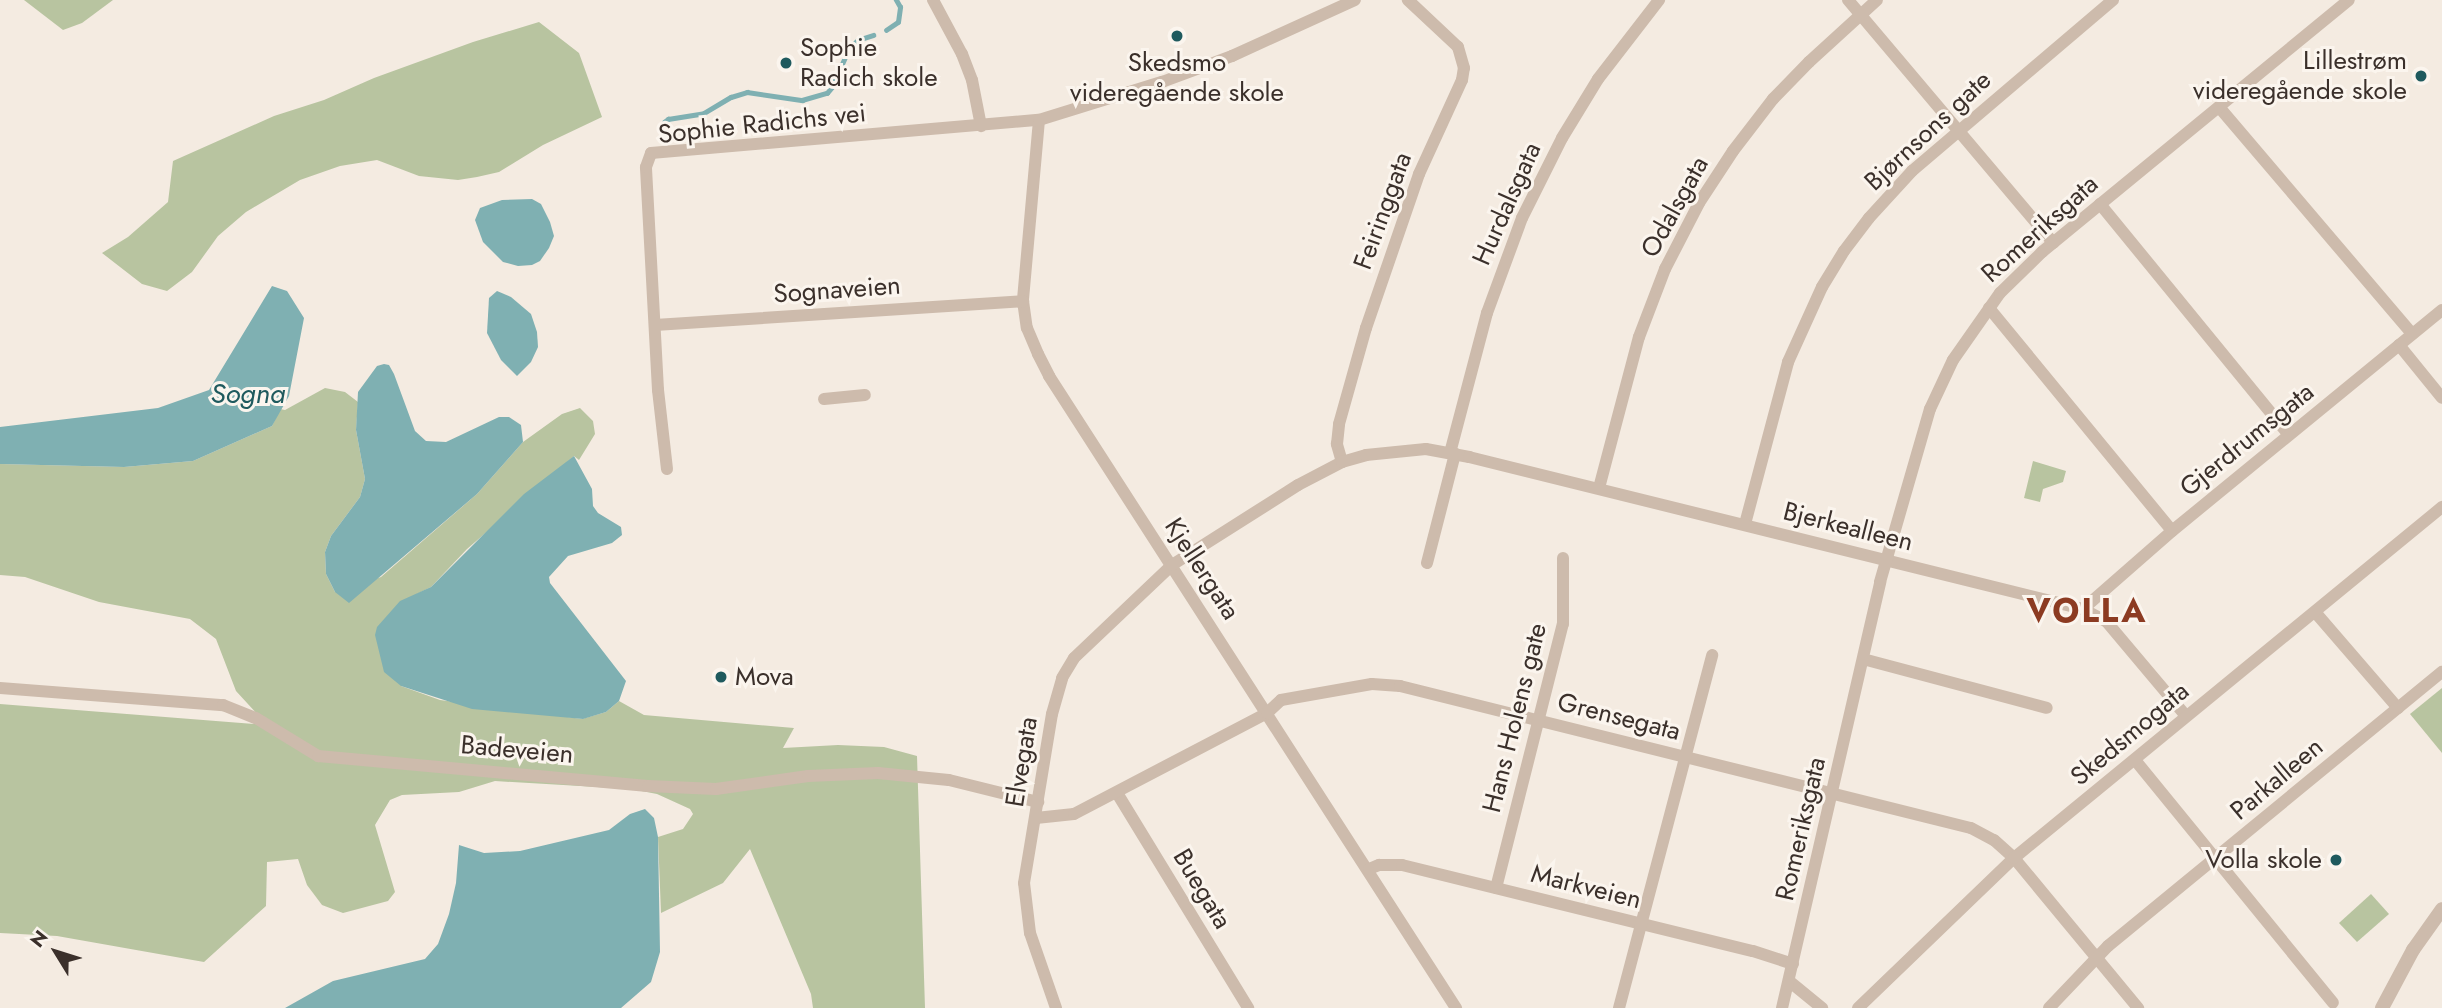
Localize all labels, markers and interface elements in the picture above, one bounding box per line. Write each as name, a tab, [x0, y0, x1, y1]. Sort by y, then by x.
marker: Skedsmo videregående skole	[1169, 28, 1185, 44]
place label: Sophie Radich skole	[800, 32, 938, 94]
place label: Lillestrøm videregående skole	[2193, 45, 2407, 106]
place label: Skedsmo videregående skole	[1070, 47, 1284, 108]
marker: Sophie Radich skole	[778, 55, 794, 71]
street label: Bjørnsons gate	[1858, 65, 1998, 197]
marker: Lillestrøm videregående skole	[2413, 68, 2429, 84]
street label: Sophie Radichs vei	[656, 98, 868, 150]
street label: Hurdalsgata	[1466, 138, 1548, 270]
street label: Feiringgata	[1347, 148, 1419, 274]
street label: Odalsgata	[1635, 151, 1715, 263]
street label: Romeriksgata	[1975, 169, 2105, 289]
street label: Sognaveien	[772, 270, 902, 310]
water label: Sogna	[211, 377, 285, 411]
street label: Gjerdrumsgata	[2174, 377, 2320, 503]
street label: Bjerkealleen	[1780, 496, 1916, 558]
street label: Kjellergata	[1158, 512, 1246, 626]
district label: VOLLA	[2027, 591, 2147, 631]
street label: Hans Holens gate	[1476, 620, 1554, 816]
place label: Mova	[735, 661, 794, 693]
marker: Mova	[713, 669, 729, 685]
street label: Skedsmogata	[2065, 676, 2195, 792]
street label: Grensegata	[1554, 687, 1684, 747]
street label: Elvegata	[999, 715, 1045, 809]
street label: Badeveien	[459, 730, 575, 770]
street label: Parkalleen	[2224, 731, 2330, 827]
street label: Romeriksgata	[1769, 754, 1833, 904]
street label: Buegata	[1166, 843, 1238, 935]
place label: Volla skole	[2205, 844, 2322, 876]
marker: Volla skole	[2328, 852, 2344, 868]
street label: Markveien	[1528, 858, 1644, 916]
north arrow	[21, 917, 91, 987]
text: N	[24, 925, 54, 953]

